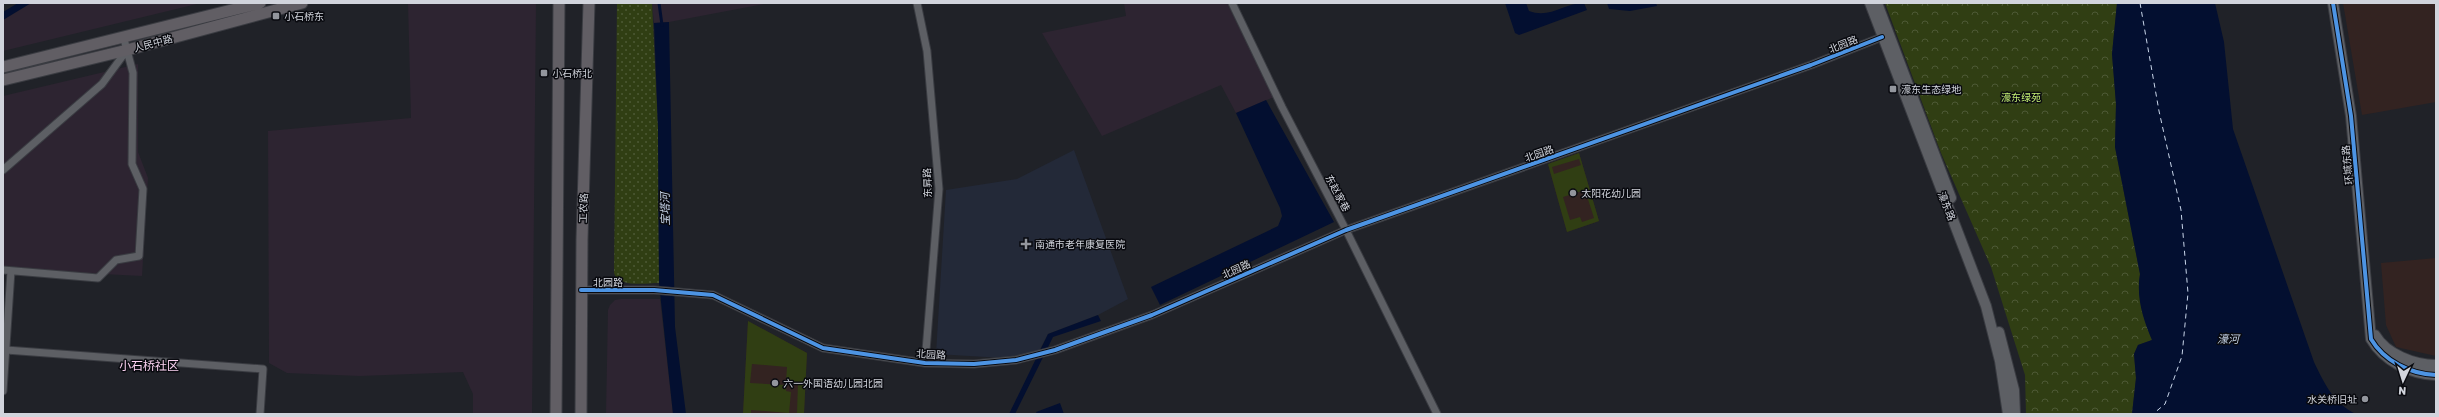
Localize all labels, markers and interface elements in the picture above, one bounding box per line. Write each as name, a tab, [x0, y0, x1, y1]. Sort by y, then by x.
marker: 小石桥东	[271, 11, 281, 21]
place label: 小石桥东	[284, 11, 324, 23]
street label: 人民中路	[132, 33, 174, 55]
street label: 北园路	[1827, 34, 1860, 56]
marker: 小石桥北	[539, 68, 549, 78]
place label: 小石桥北	[552, 68, 592, 80]
marker: 濠东生态绿地	[1888, 84, 1898, 94]
place label: 濠东生态绿地	[1901, 84, 1962, 96]
park label: 濠东绿苑	[2001, 92, 2041, 104]
street label: 北园路	[1523, 143, 1555, 165]
street label: 环城东路	[2340, 144, 2356, 185]
street label: 东昇路	[921, 168, 935, 198]
street label: 东赵家巷	[1322, 173, 1352, 214]
marker: 太阳花幼儿园	[1568, 188, 1578, 198]
place label: 太阳花幼儿园	[1581, 188, 1641, 200]
water label: 宝塔河	[659, 190, 672, 226]
street label: 濠东路	[1935, 190, 1957, 223]
street label: 工农路	[577, 193, 591, 223]
marker: 南通市老年康复医院	[1020, 238, 1032, 250]
place label: 南通市老年康复医院	[1035, 239, 1125, 251]
street label: 北园路	[1220, 258, 1253, 281]
street label: 北园路	[593, 277, 623, 289]
water label: 濠河	[2217, 333, 2241, 346]
street label: 北园路	[916, 348, 946, 362]
district label: 小石桥社区	[119, 359, 179, 373]
north arrow	[2383, 361, 2423, 401]
marker: 六一外国语幼儿园北园	[770, 378, 780, 388]
place label: 六一外国语幼儿园北园	[783, 378, 883, 390]
text: N	[2398, 384, 2407, 397]
place label: 水关桥旧址	[2307, 394, 2357, 406]
marker: 水关桥旧址	[2360, 394, 2370, 404]

